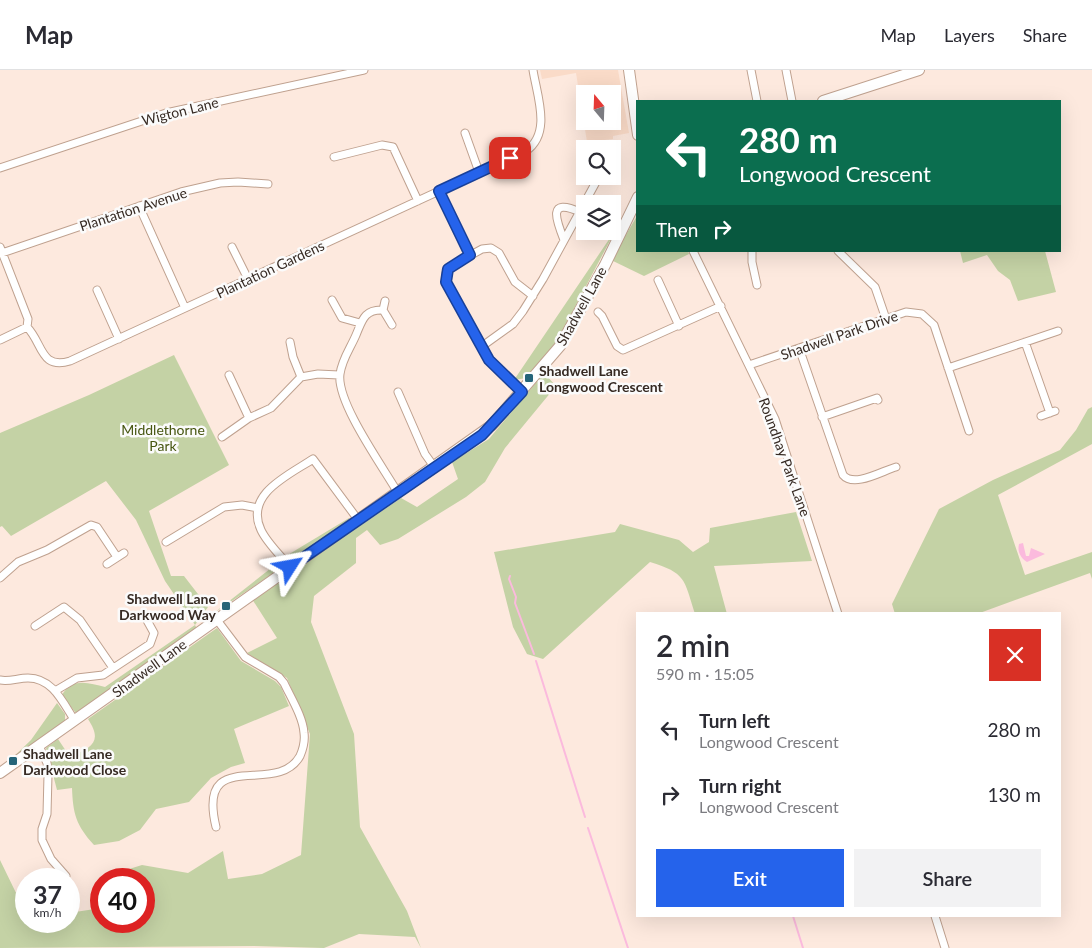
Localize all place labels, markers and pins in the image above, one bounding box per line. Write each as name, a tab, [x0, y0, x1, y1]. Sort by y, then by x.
pin	[489, 137, 531, 179]
place label: Shadwell Lane Longwood Crescent	[539, 362, 664, 395]
marker: Shadwell Lane Longwood Crescent	[523, 372, 535, 384]
place label: Shadwell Lane Darkwood Way	[119, 590, 217, 623]
marker: Shadwell Lane Darkwood Way	[220, 600, 232, 612]
place label: Shadwell Lane Darkwood Close	[23, 745, 127, 778]
marker: Shadwell Lane Darkwood Close	[7, 755, 19, 767]

